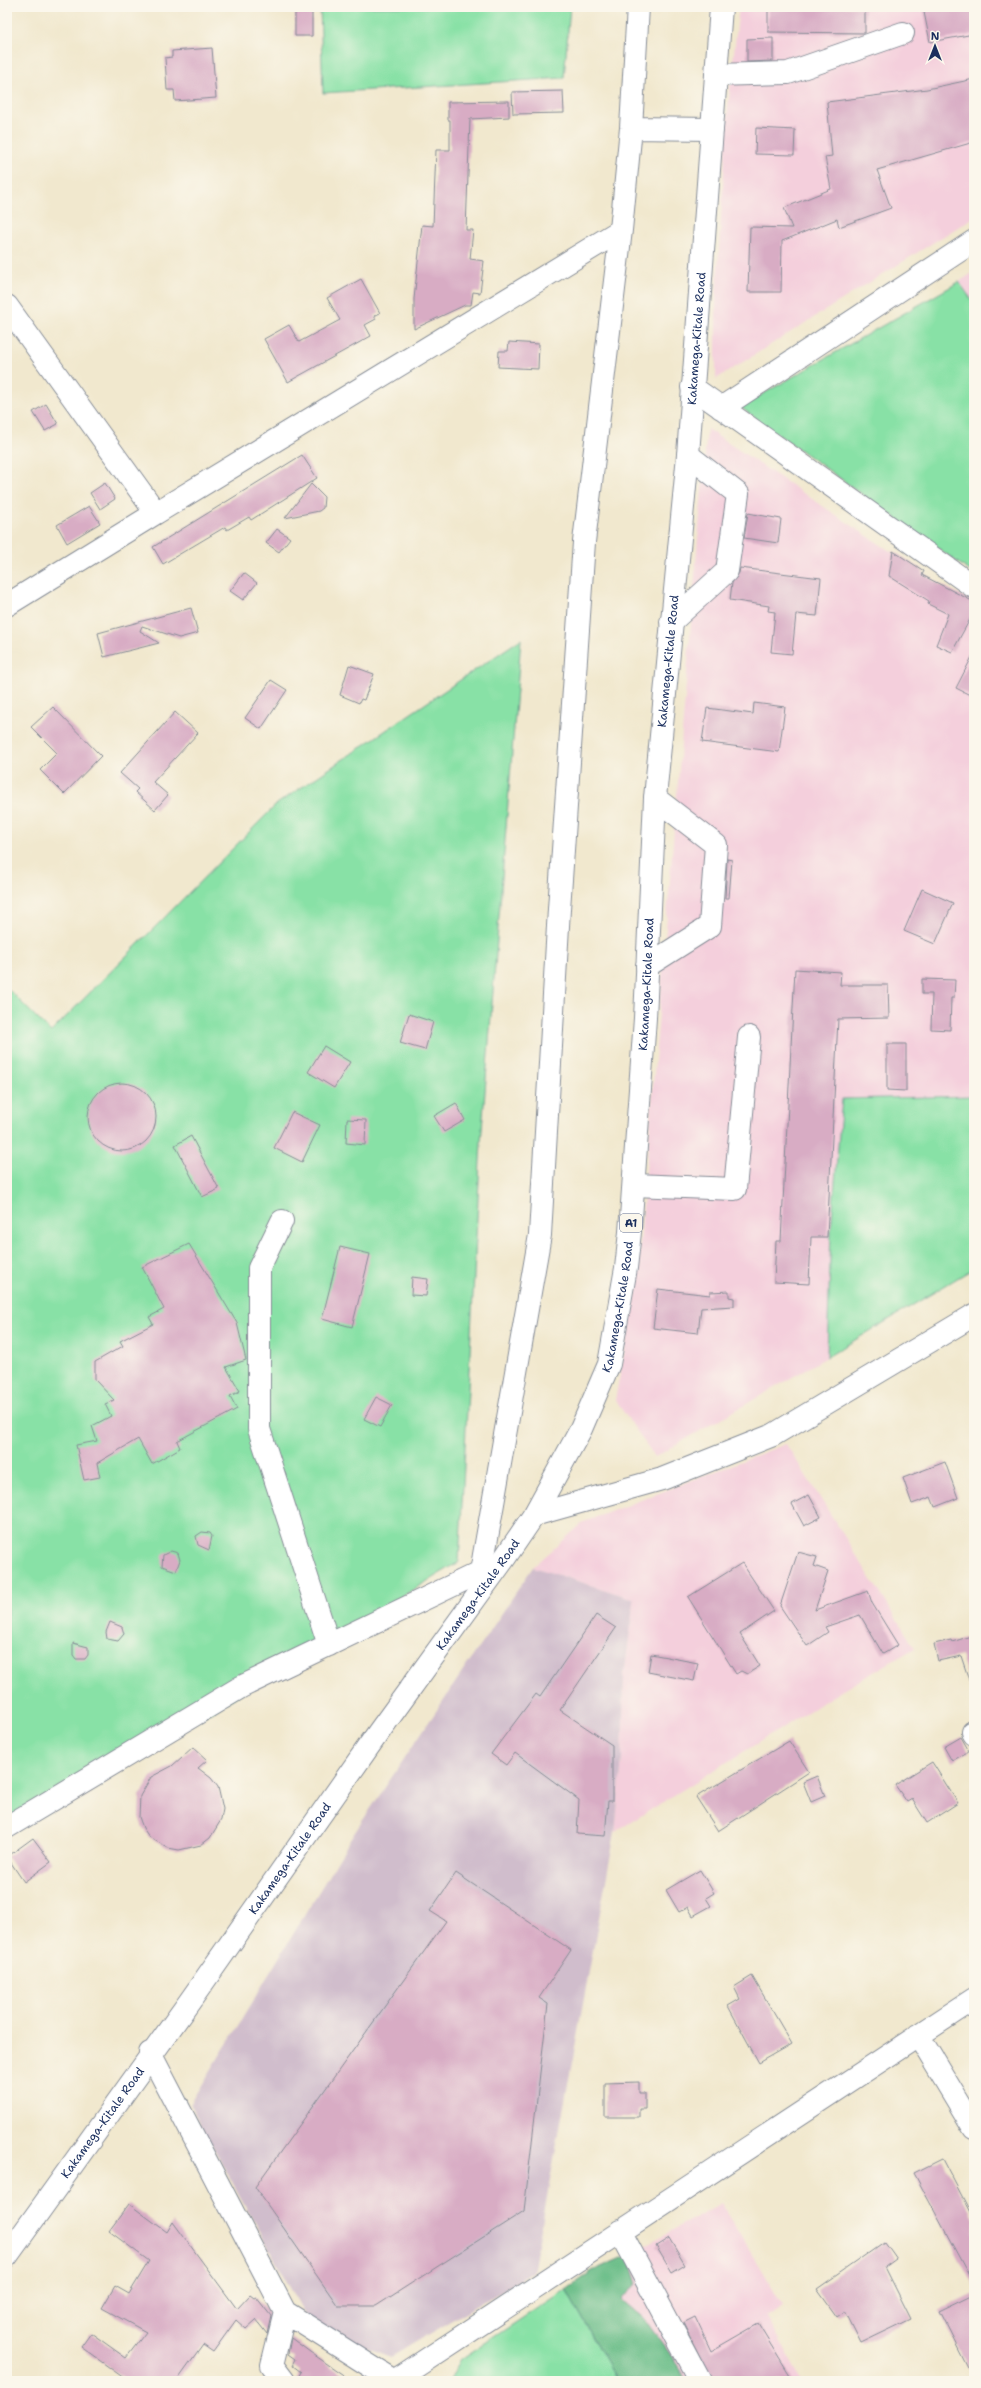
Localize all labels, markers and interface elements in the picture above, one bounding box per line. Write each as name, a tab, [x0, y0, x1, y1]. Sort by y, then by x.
north arrow	[915, 26, 955, 66]
text: N	[931, 29, 940, 44]
street label: Kakamega-Kitale Road	[684, 271, 709, 405]
street label: Kakamega-Kitale Road	[654, 594, 683, 728]
street label: Kakamega-Kitale Road	[635, 917, 658, 1051]
road number: A1	[620, 1214, 642, 1232]
street label: Kakamega-Kitale Road	[598, 1240, 637, 1375]
street label: Kakamega-Kitale Road	[433, 1536, 524, 1653]
street label: Kakamega-Kitale Road	[245, 1799, 335, 1918]
street label: Kakamega-Kitale Road	[57, 2064, 148, 2182]

